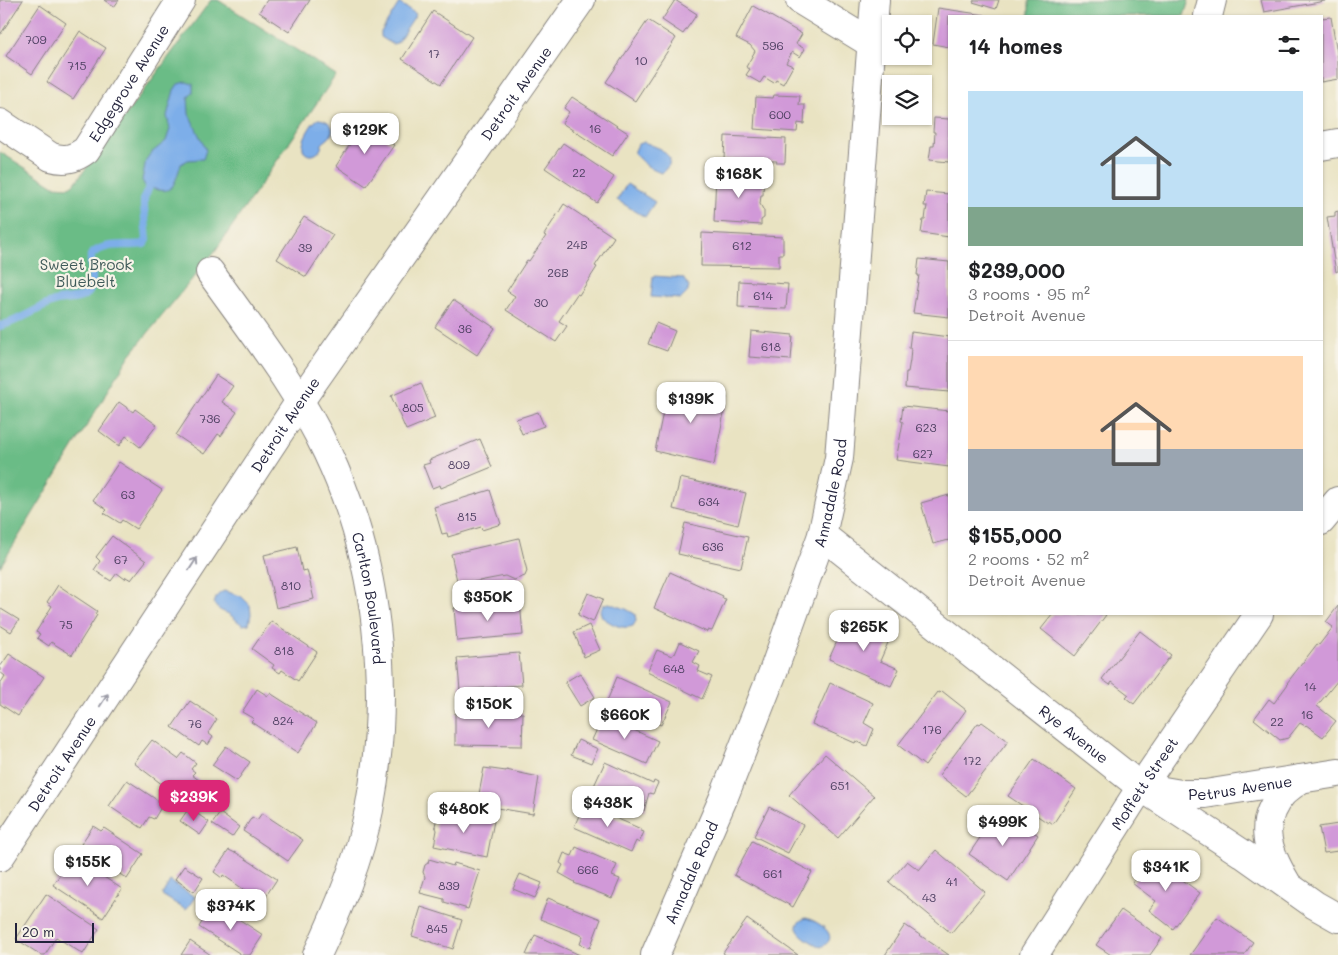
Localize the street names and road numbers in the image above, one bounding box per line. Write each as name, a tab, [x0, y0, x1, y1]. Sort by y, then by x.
street label: Edgegrove Avenue	[84, 20, 173, 145]
street label: Detroit Avenue	[476, 42, 556, 144]
street label: Detroit Avenue	[246, 373, 324, 476]
street label: Annadale Road	[808, 438, 850, 550]
street label: Carlton Boulevard	[348, 530, 389, 665]
street label: Rye Avenue	[1035, 700, 1113, 768]
street label: Detroit Avenue	[23, 712, 100, 815]
street label: Moffett Street	[1106, 733, 1182, 834]
street label: Petrus Avenue	[1188, 770, 1294, 804]
street label: Annadale Road	[660, 818, 722, 927]

